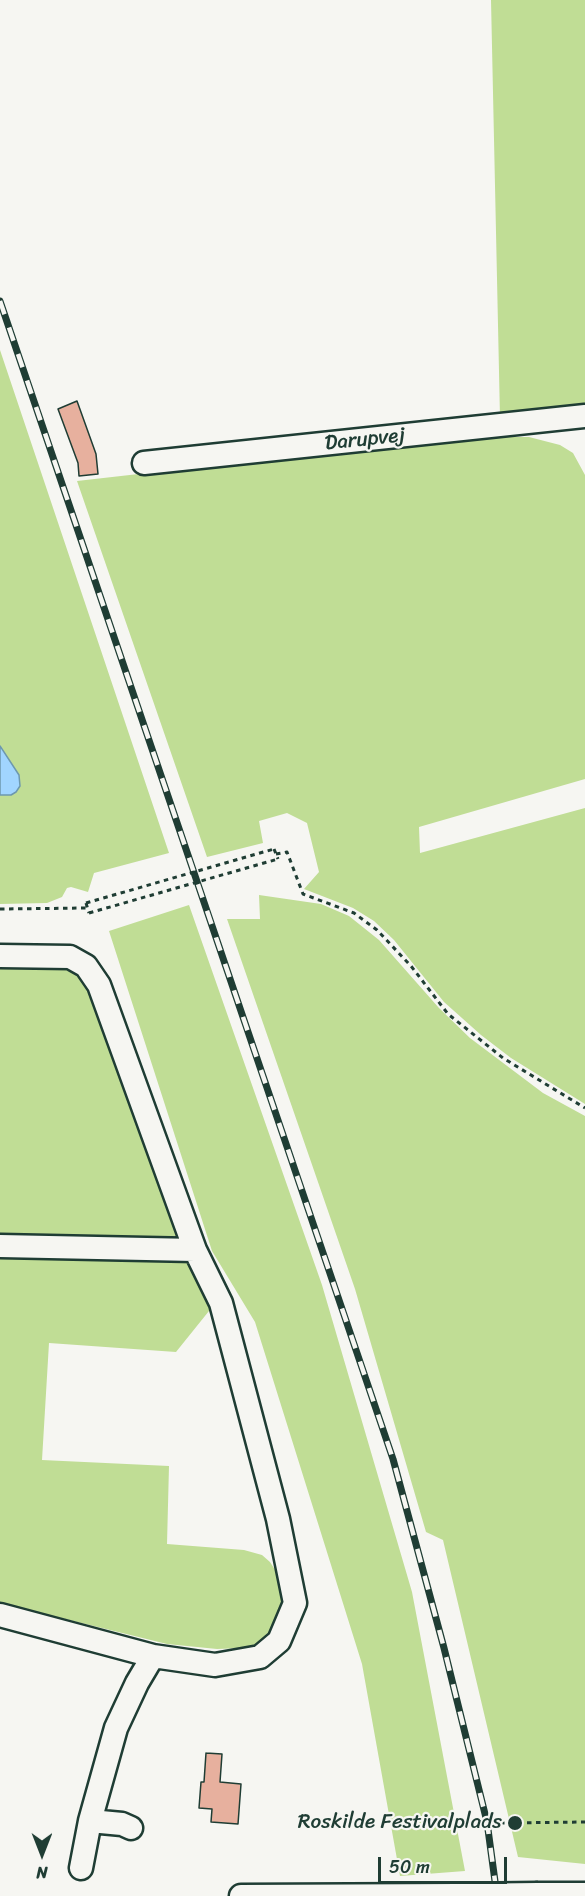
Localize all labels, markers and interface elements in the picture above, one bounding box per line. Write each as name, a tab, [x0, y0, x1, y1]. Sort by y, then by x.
street label: Darupvej	[324, 423, 406, 457]
place label: Roskilde Festivalplads	[298, 1810, 502, 1836]
marker: Roskilde Festivalplads	[506, 1814, 524, 1832]
north arrow	[12, 1824, 72, 1884]
scale bar	[381, 1845, 510, 1883]
text: 50 m	[389, 1851, 430, 1883]
text: N	[36, 1858, 48, 1887]

